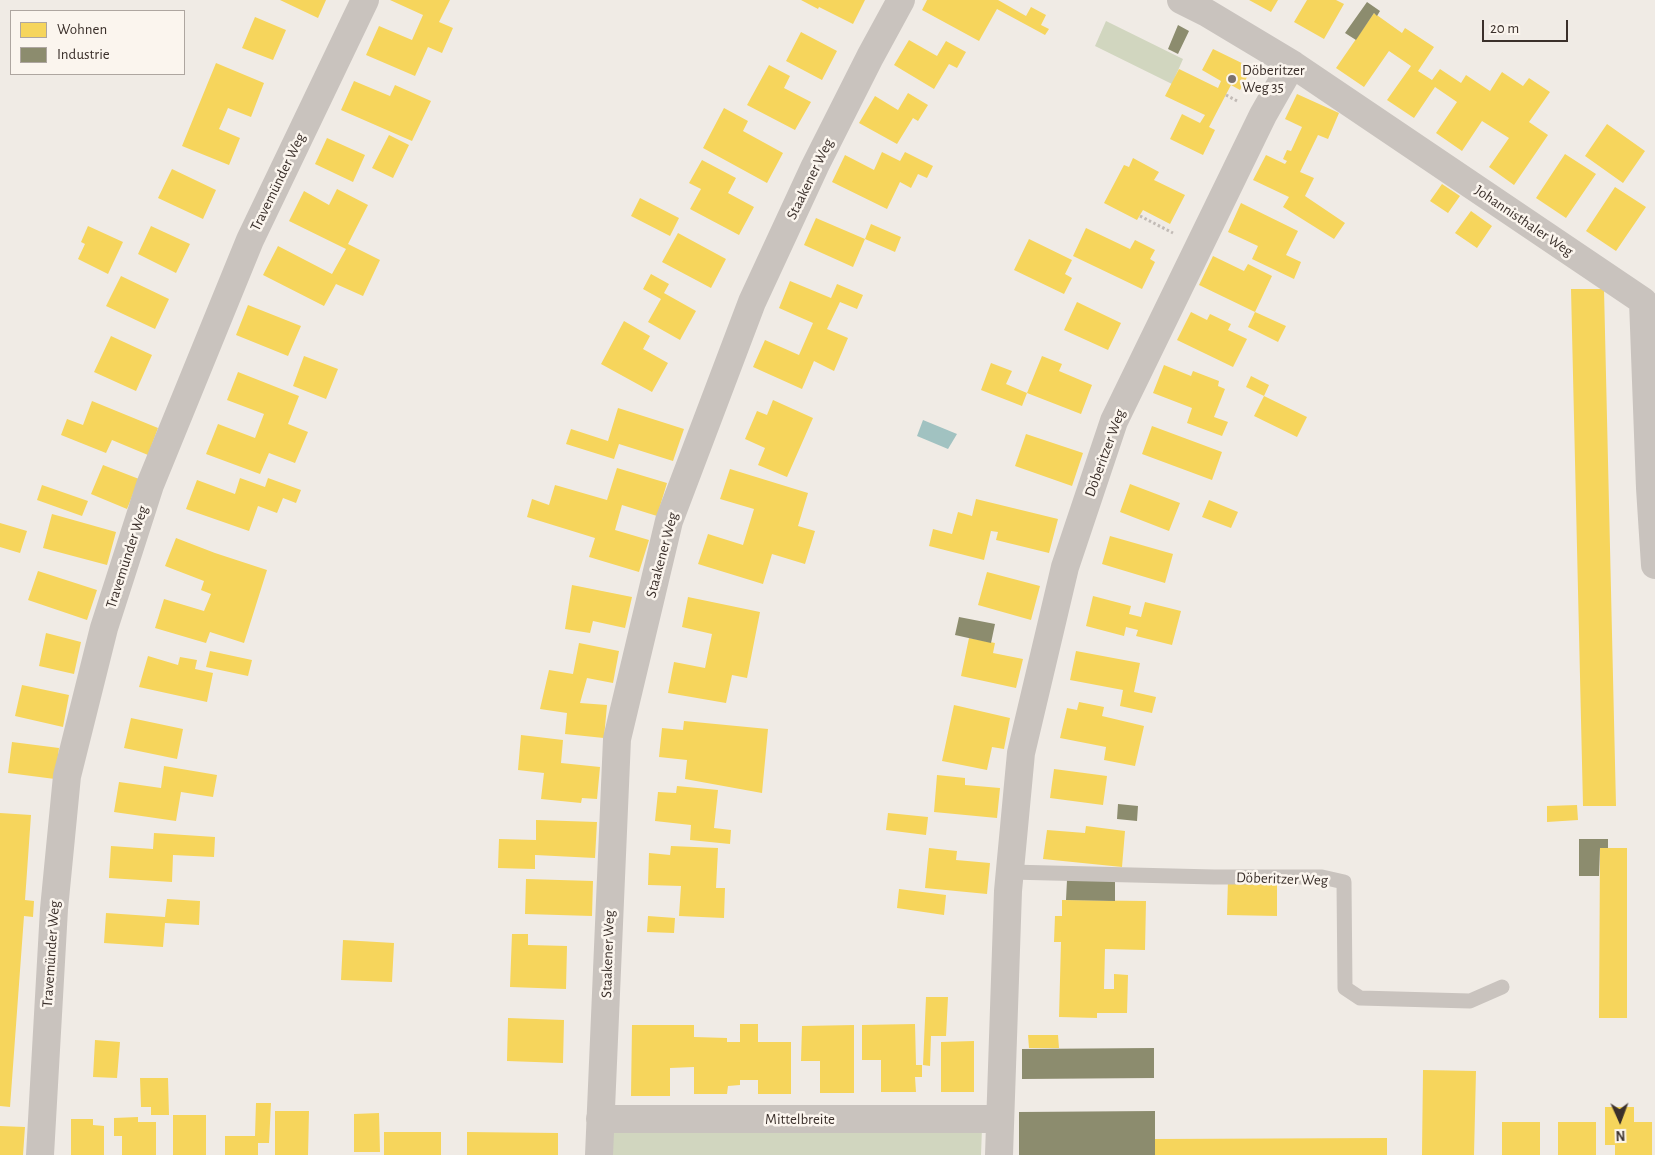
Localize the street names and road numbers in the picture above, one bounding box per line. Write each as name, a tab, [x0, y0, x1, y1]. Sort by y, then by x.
street label: Travemünder Weg	[246, 130, 310, 234]
street label: Staakener Weg	[783, 135, 837, 223]
street label: Johannisthaler Weg	[1471, 181, 1577, 261]
street label: Döberitzer Weg	[1081, 407, 1129, 499]
street label: Travemünder Weg	[102, 503, 152, 611]
street label: Staakener Weg	[642, 510, 682, 600]
street label: Döberitzer Weg	[1236, 868, 1328, 890]
street label: Travemünder Weg	[38, 900, 64, 1008]
street label: Staakener Weg	[597, 910, 619, 998]
street label: Mittelbreite	[765, 1110, 835, 1128]

